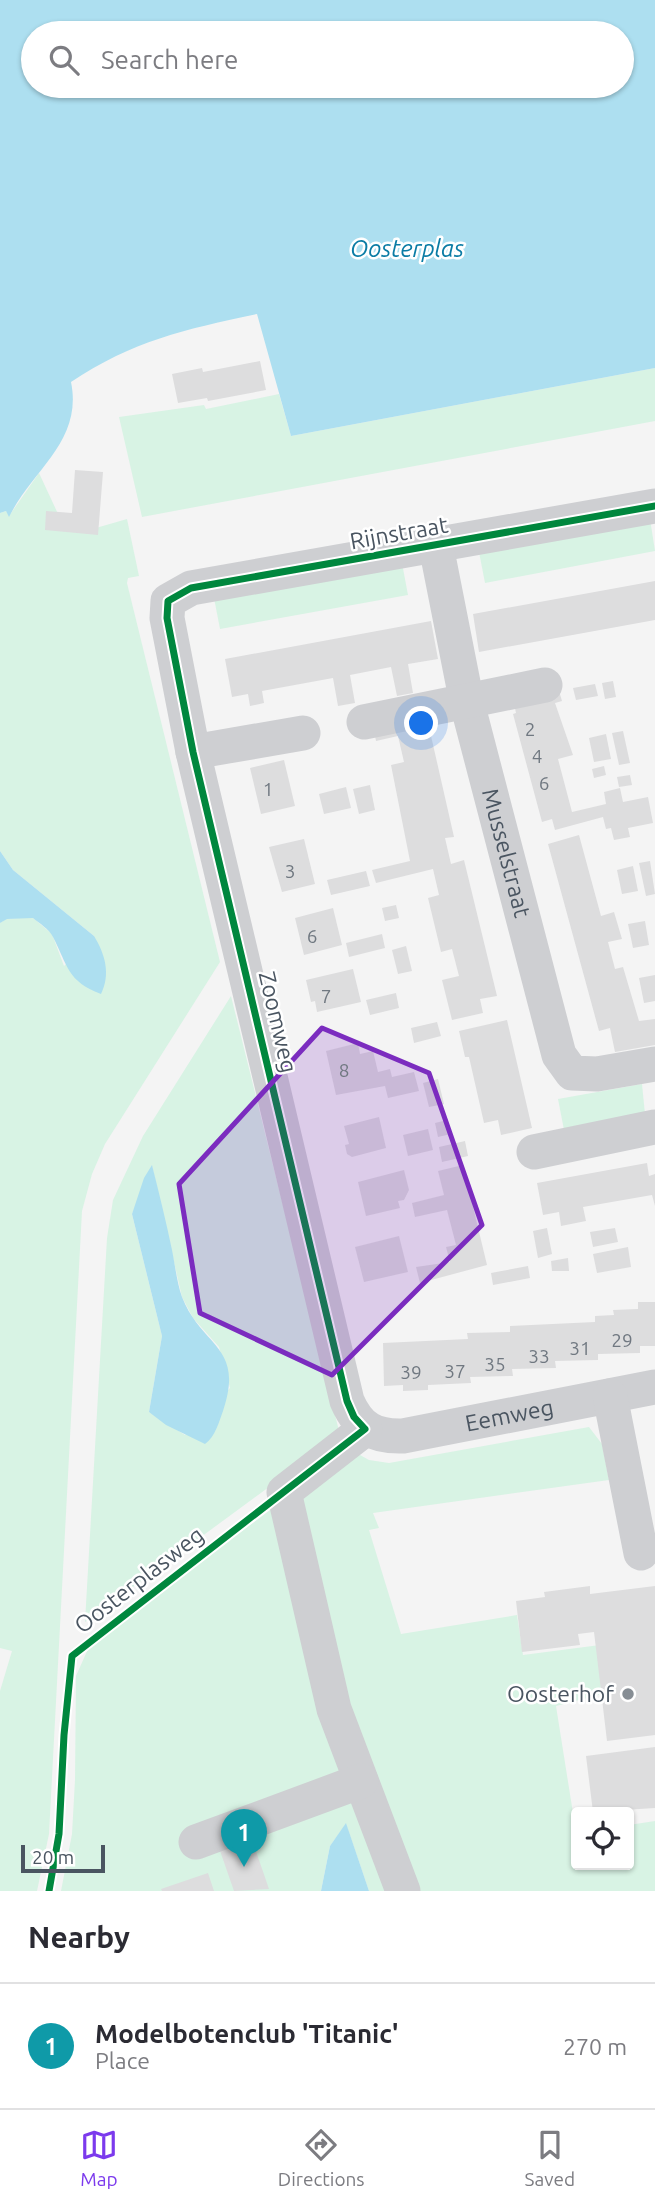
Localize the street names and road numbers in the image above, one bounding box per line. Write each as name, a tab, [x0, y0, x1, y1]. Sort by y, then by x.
street label: Rijnstraat	[348, 512, 450, 553]
street label: Musselstraat	[478, 786, 535, 920]
street label: Zoomweg	[255, 969, 302, 1075]
street label: Eemweg	[463, 1394, 555, 1436]
street label: Oosterplasweg	[69, 1521, 208, 1638]

